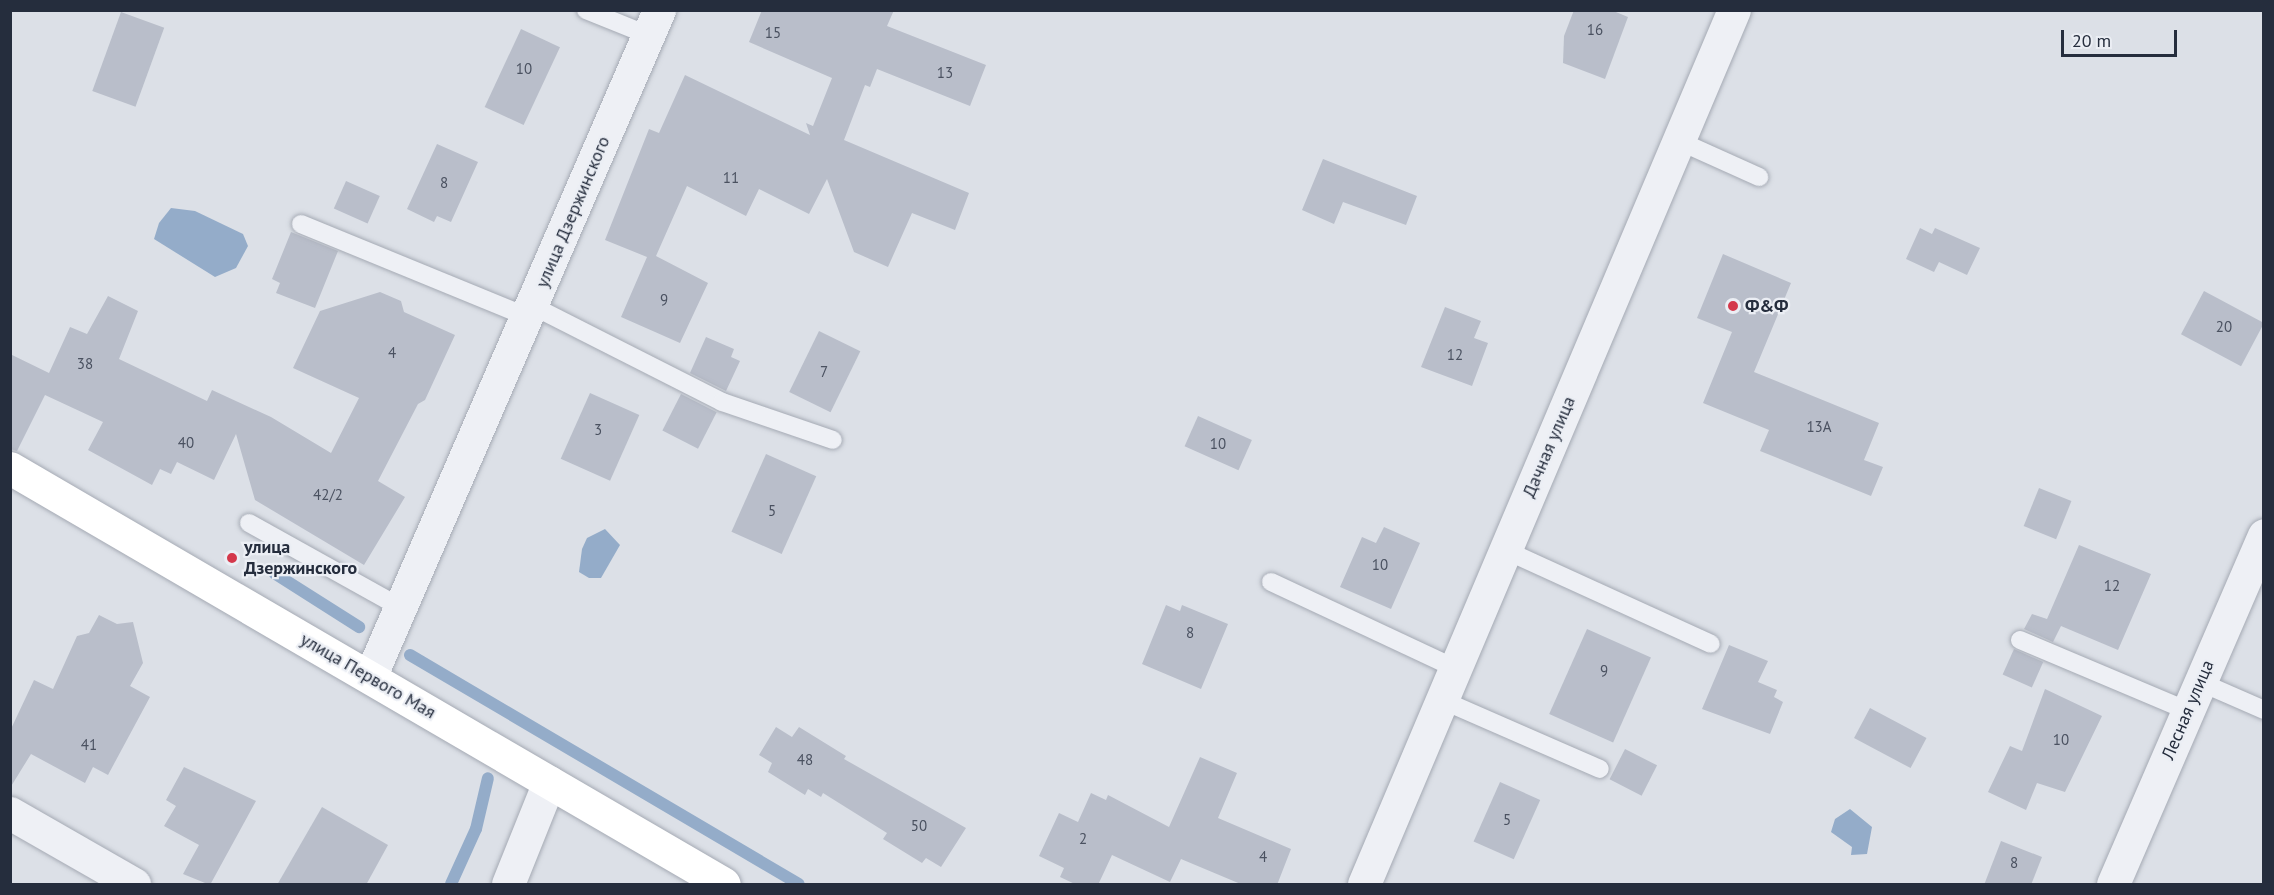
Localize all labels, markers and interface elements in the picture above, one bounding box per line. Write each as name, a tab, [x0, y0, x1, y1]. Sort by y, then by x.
scale bar	[2064, 18, 2180, 56]
house number: 16	[1587, 21, 1603, 39]
house number: 15	[765, 24, 781, 42]
text: 20 m	[2072, 29, 2111, 52]
house number: 10	[516, 60, 532, 78]
house number: 13	[937, 64, 953, 82]
street label: улица Дзержинского	[531, 133, 615, 291]
house number: 11	[723, 169, 739, 187]
house number: 8	[440, 174, 448, 192]
house number: 9	[660, 291, 668, 309]
place label: Ф&Ф	[1745, 295, 1789, 317]
marker: Ф&Ф	[1726, 299, 1740, 313]
house number: 20	[2216, 318, 2232, 336]
house number: 4	[388, 344, 396, 362]
house number: 12	[1447, 346, 1463, 364]
house number: 38	[77, 355, 93, 373]
house number: 7	[820, 363, 828, 381]
street label: Дачная улица	[1518, 393, 1580, 501]
house number: 13А	[1806, 418, 1832, 436]
house number: 3	[594, 421, 602, 439]
house number: 40	[178, 434, 194, 452]
house number: 10	[1210, 435, 1226, 453]
house number: 42/2	[313, 486, 343, 504]
house number: 5	[768, 502, 776, 520]
place label: улица Дзержинского	[244, 537, 357, 580]
marker: улица Дзержинского	[225, 551, 239, 565]
house number: 10	[1372, 556, 1388, 574]
house number: 12	[2104, 577, 2120, 595]
house number: 8	[1186, 624, 1194, 642]
street label: улица Первого Мая	[297, 629, 439, 723]
street label: Лесная улица	[2157, 657, 2219, 763]
house number: 9	[1600, 662, 1608, 680]
house number: 10	[2053, 731, 2069, 749]
house number: 41	[81, 736, 97, 754]
house number: 48	[797, 751, 813, 769]
house number: 5	[1503, 811, 1511, 829]
house number: 50	[911, 817, 927, 835]
house number: 2	[1079, 830, 1087, 848]
house number: 4	[1259, 848, 1267, 866]
house number: 8	[2010, 854, 2018, 872]

